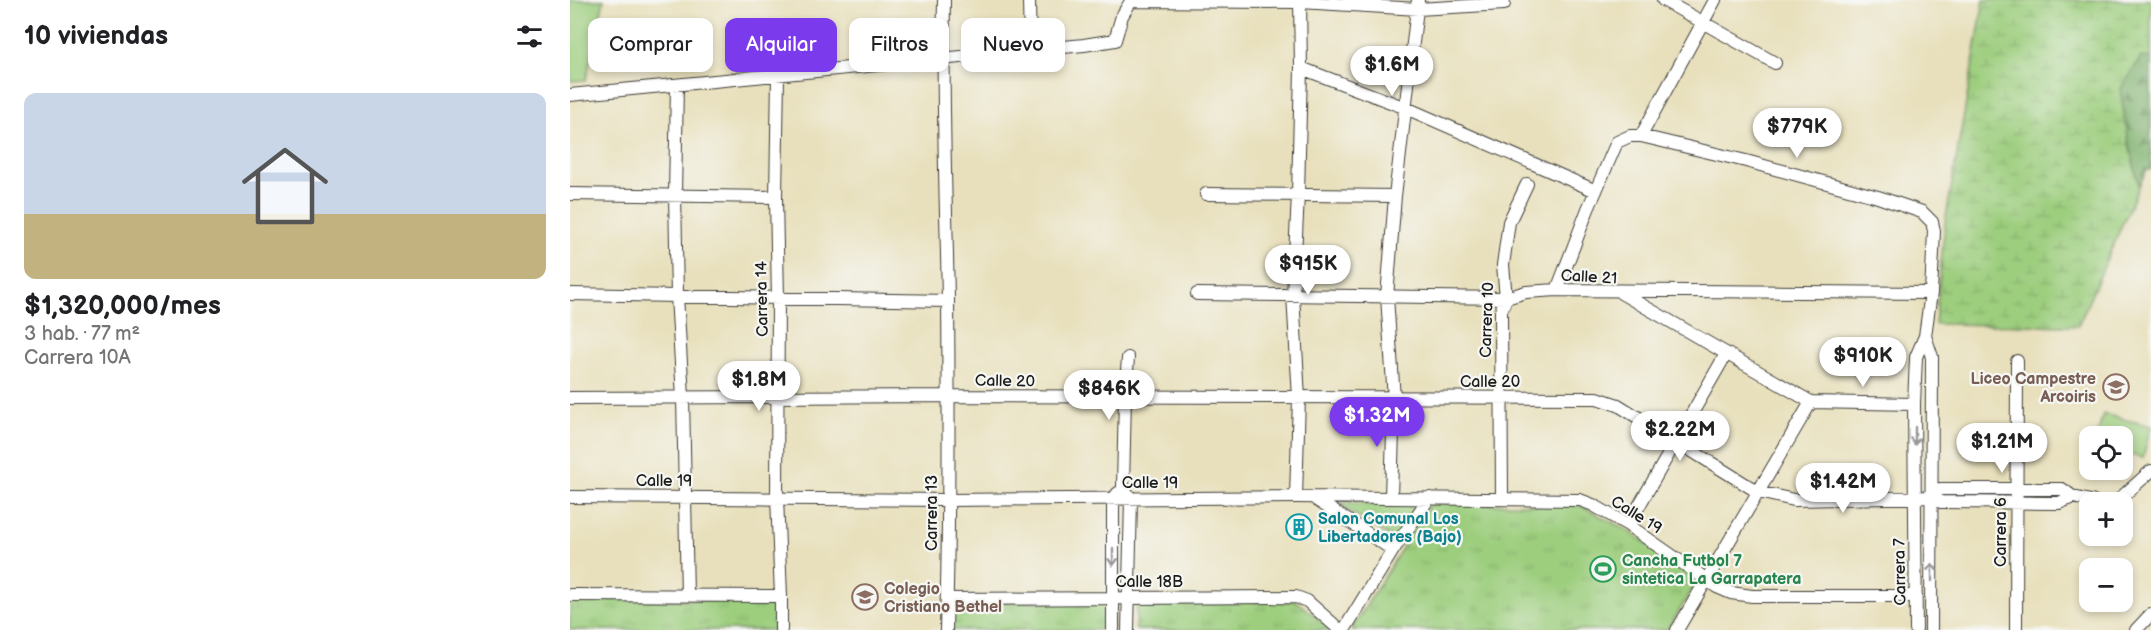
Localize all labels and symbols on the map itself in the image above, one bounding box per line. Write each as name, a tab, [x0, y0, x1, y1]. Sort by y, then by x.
pin: $1.6M	[1350, 46, 1434, 97]
pin: $779K	[1755, 108, 1839, 159]
pin: $915K	[1266, 245, 1350, 296]
street label: Carrera 14	[752, 261, 773, 337]
street label: Calle 21	[1560, 267, 1618, 288]
street label: Carrera 10	[1477, 282, 1498, 358]
pin: $910K	[1821, 337, 1905, 388]
pin: $1.8M	[717, 361, 801, 412]
pin: $846K	[1067, 370, 1151, 421]
place label: Liceo Campestre Arcoiris	[1970, 370, 2096, 407]
street label: Calle 20	[975, 371, 1035, 392]
school or university icon: Liceo Campestre Arcoiris	[2101, 372, 2131, 402]
street label: Calle 20	[1460, 373, 1520, 392]
pin: $1.32M	[1328, 397, 1426, 448]
pin: $2.22M	[1631, 411, 1729, 462]
pin: $1.21M	[1953, 423, 2051, 474]
one-way arrow	[1909, 426, 1921, 446]
pin: $1.42M	[1794, 463, 1892, 514]
street label: Calle 19	[636, 472, 692, 491]
street label: Calle 19	[1122, 474, 1178, 493]
street label: Carrera 13	[923, 475, 942, 551]
street label: Calle 19	[1607, 492, 1665, 538]
street label: Carrera 6	[1992, 497, 2011, 567]
place label: Salon Comunal Los Libertadores (Bajo)	[1318, 510, 1462, 547]
building icon: Salon Comunal Los Libertadores (Bajo)	[1284, 512, 1314, 542]
street label: Carrera 7	[1890, 538, 1911, 606]
one-way arrow	[1107, 547, 1119, 567]
place label: Cancha Futbol 7 sintetica La Garrapatera	[1622, 552, 1801, 589]
sports icon: Cancha Futbol 7 sintetica La Garrapatera	[1588, 554, 1618, 584]
one-way arrow	[1926, 562, 1937, 582]
street label: Calle 18B	[1115, 573, 1183, 592]
place label: Colegio Cristiano Bethel	[884, 580, 1002, 617]
school or university icon: Colegio Cristiano Bethel	[850, 582, 880, 612]

